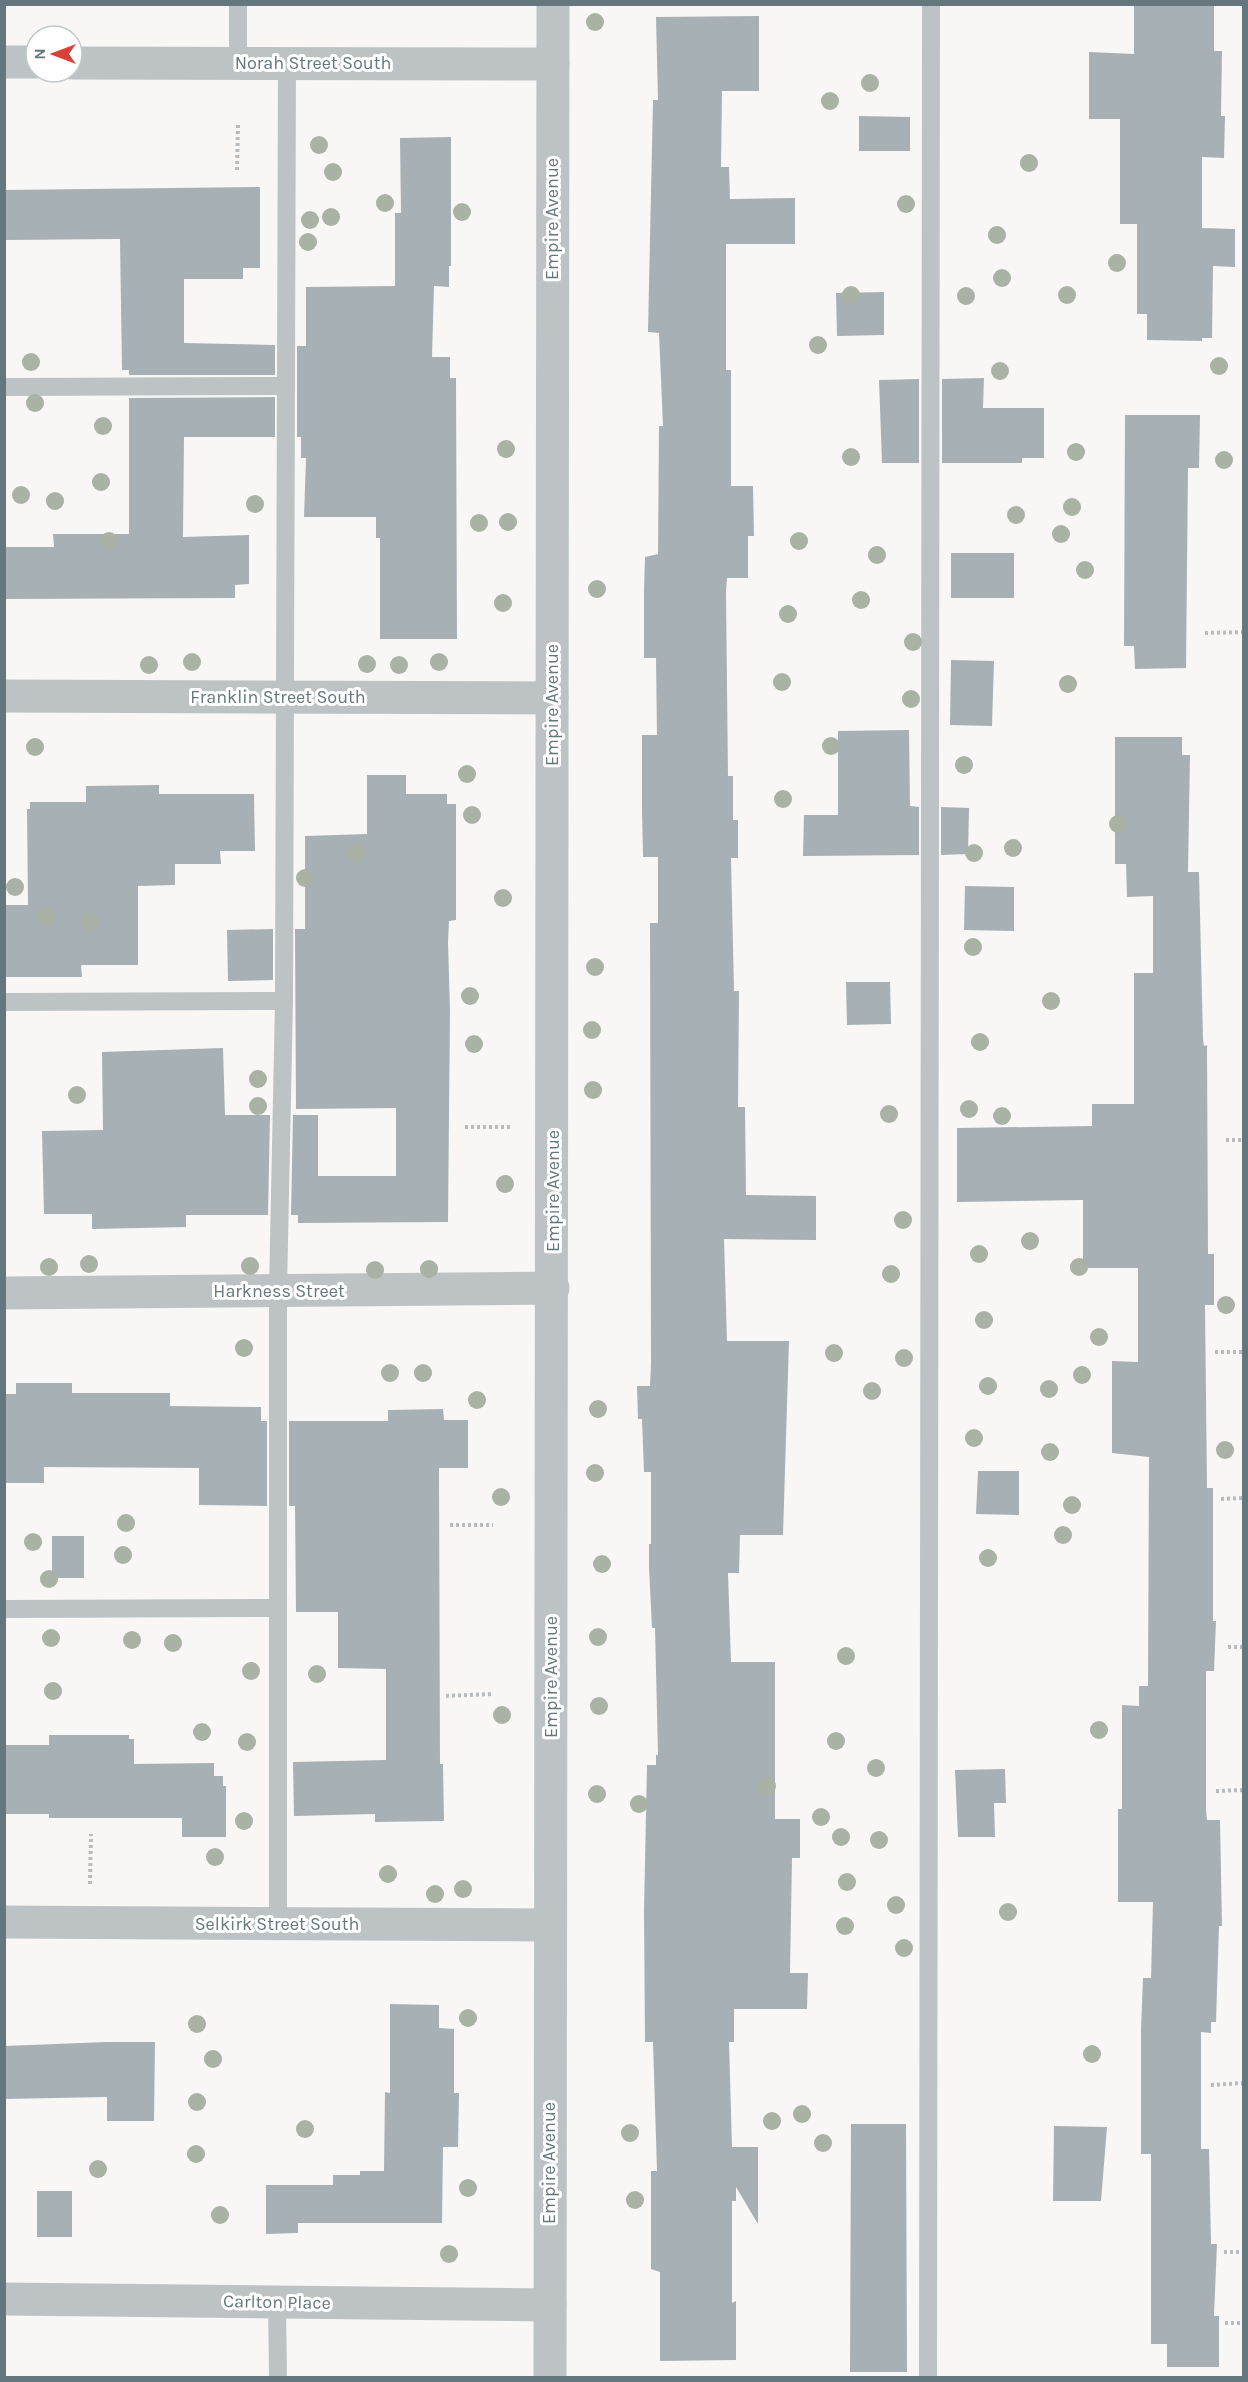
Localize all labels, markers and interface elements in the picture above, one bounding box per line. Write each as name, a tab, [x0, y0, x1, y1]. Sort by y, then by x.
north arrow	[24, 24, 84, 84]
text: N	[30, 48, 49, 60]
street label: Norah Street South	[235, 52, 391, 74]
street label: Empire Avenue	[541, 158, 563, 280]
street label: Empire Avenue	[541, 644, 563, 766]
street label: Franklin Street South	[190, 686, 366, 708]
street label: Empire Avenue	[542, 1130, 564, 1252]
street label: Harkness Street	[213, 1280, 345, 1302]
street label: Empire Avenue	[540, 1616, 562, 1738]
street label: Selkirk Street South	[195, 1913, 359, 1935]
street label: Empire Avenue	[538, 2102, 560, 2224]
street label: Carlton Place	[223, 2290, 331, 2314]

